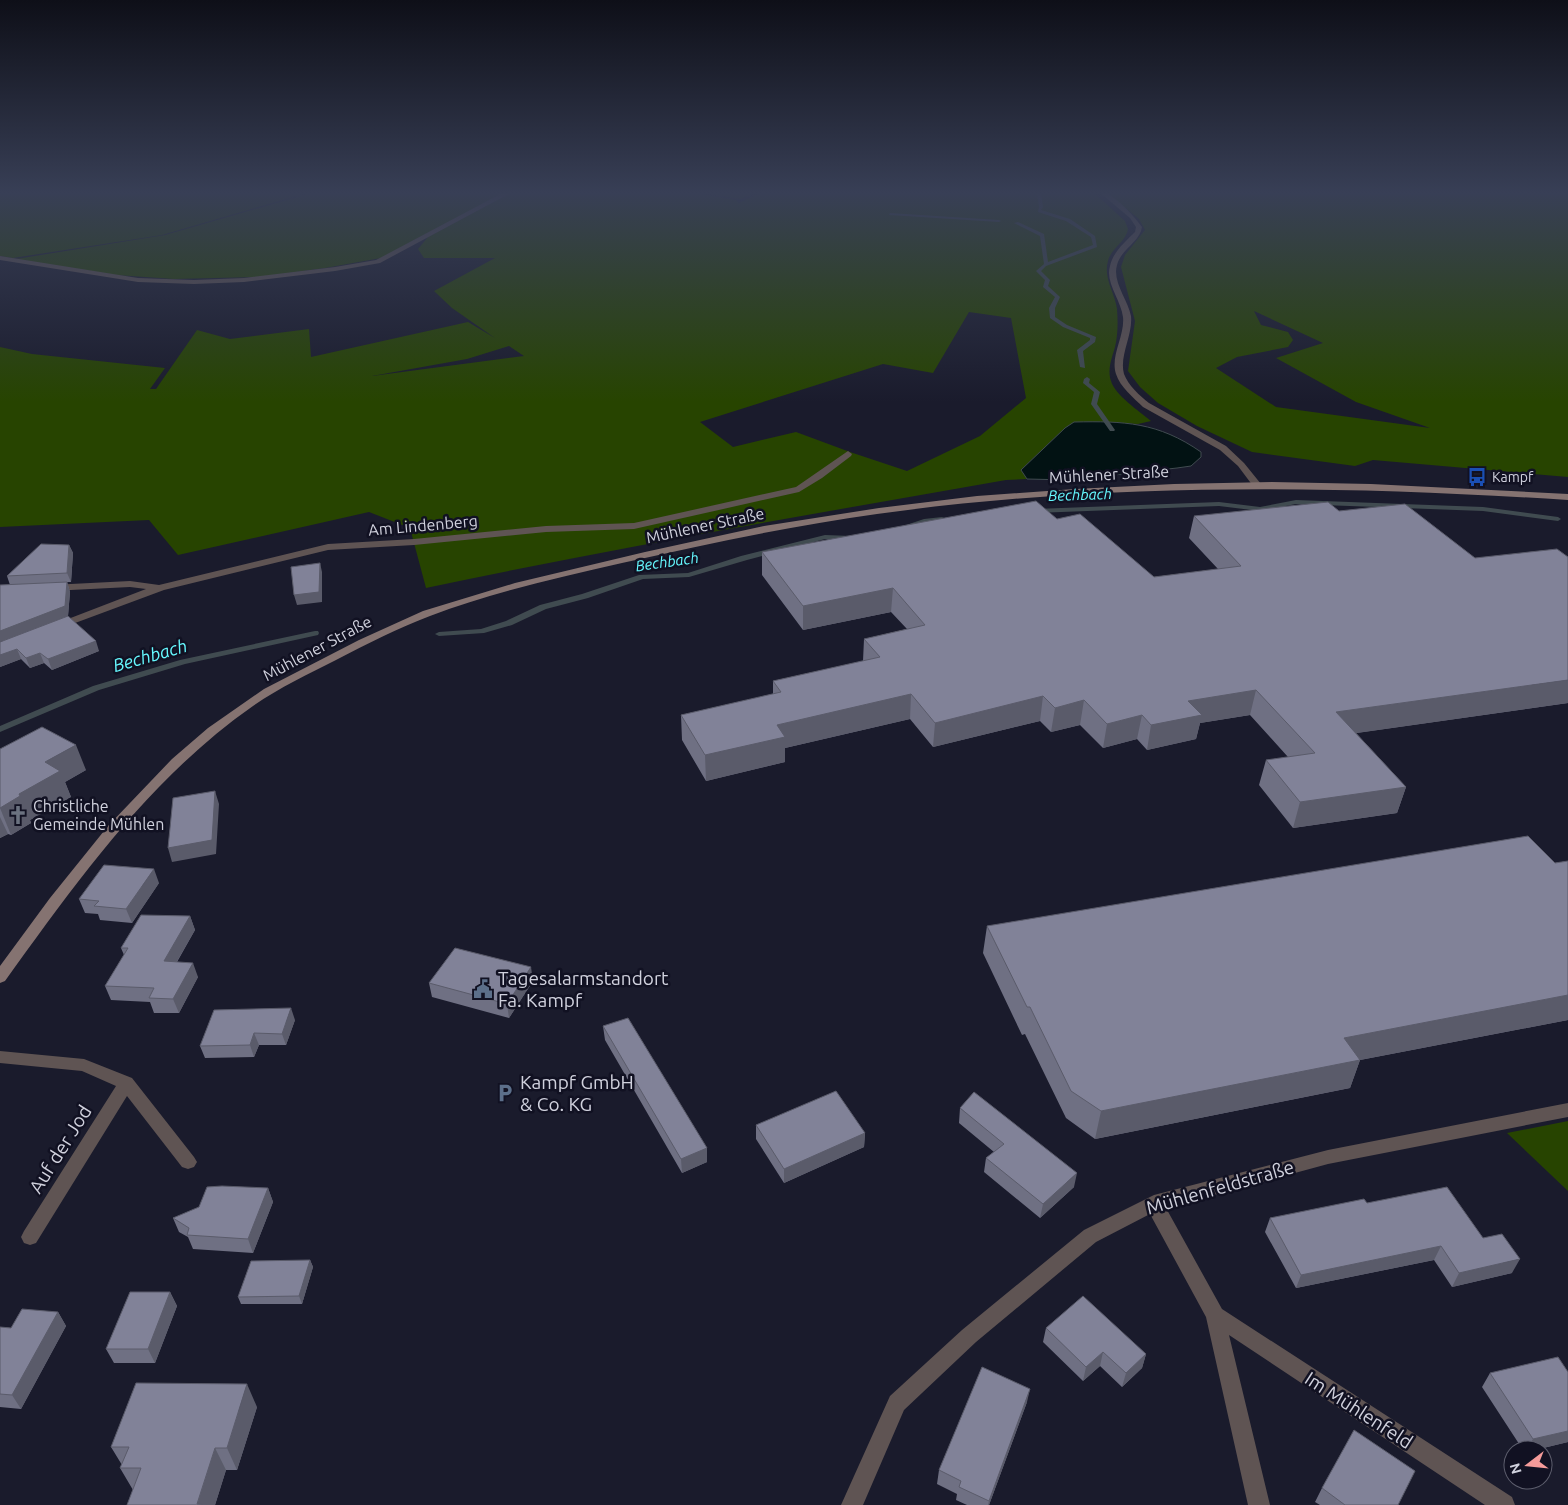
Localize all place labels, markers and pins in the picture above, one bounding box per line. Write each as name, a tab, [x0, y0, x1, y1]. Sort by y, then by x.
bus stop icon: Kampf	[1466, 466, 1488, 488]
place label: Kampf	[1492, 469, 1534, 485]
place label: Christliche Gemeinde Mühlen	[33, 797, 164, 833]
church icon: Christliche Gemeinde Mühlen	[7, 804, 29, 826]
place label: Tagesalarmstandort Fa. Kampf	[498, 967, 669, 1011]
public building icon: Tagesalarmstandort Fa. Kampf	[472, 978, 494, 1000]
place label: Kampf GmbH & Co. KG	[520, 1071, 634, 1115]
parking icon: Kampf GmbH & Co. KG	[494, 1082, 516, 1104]

